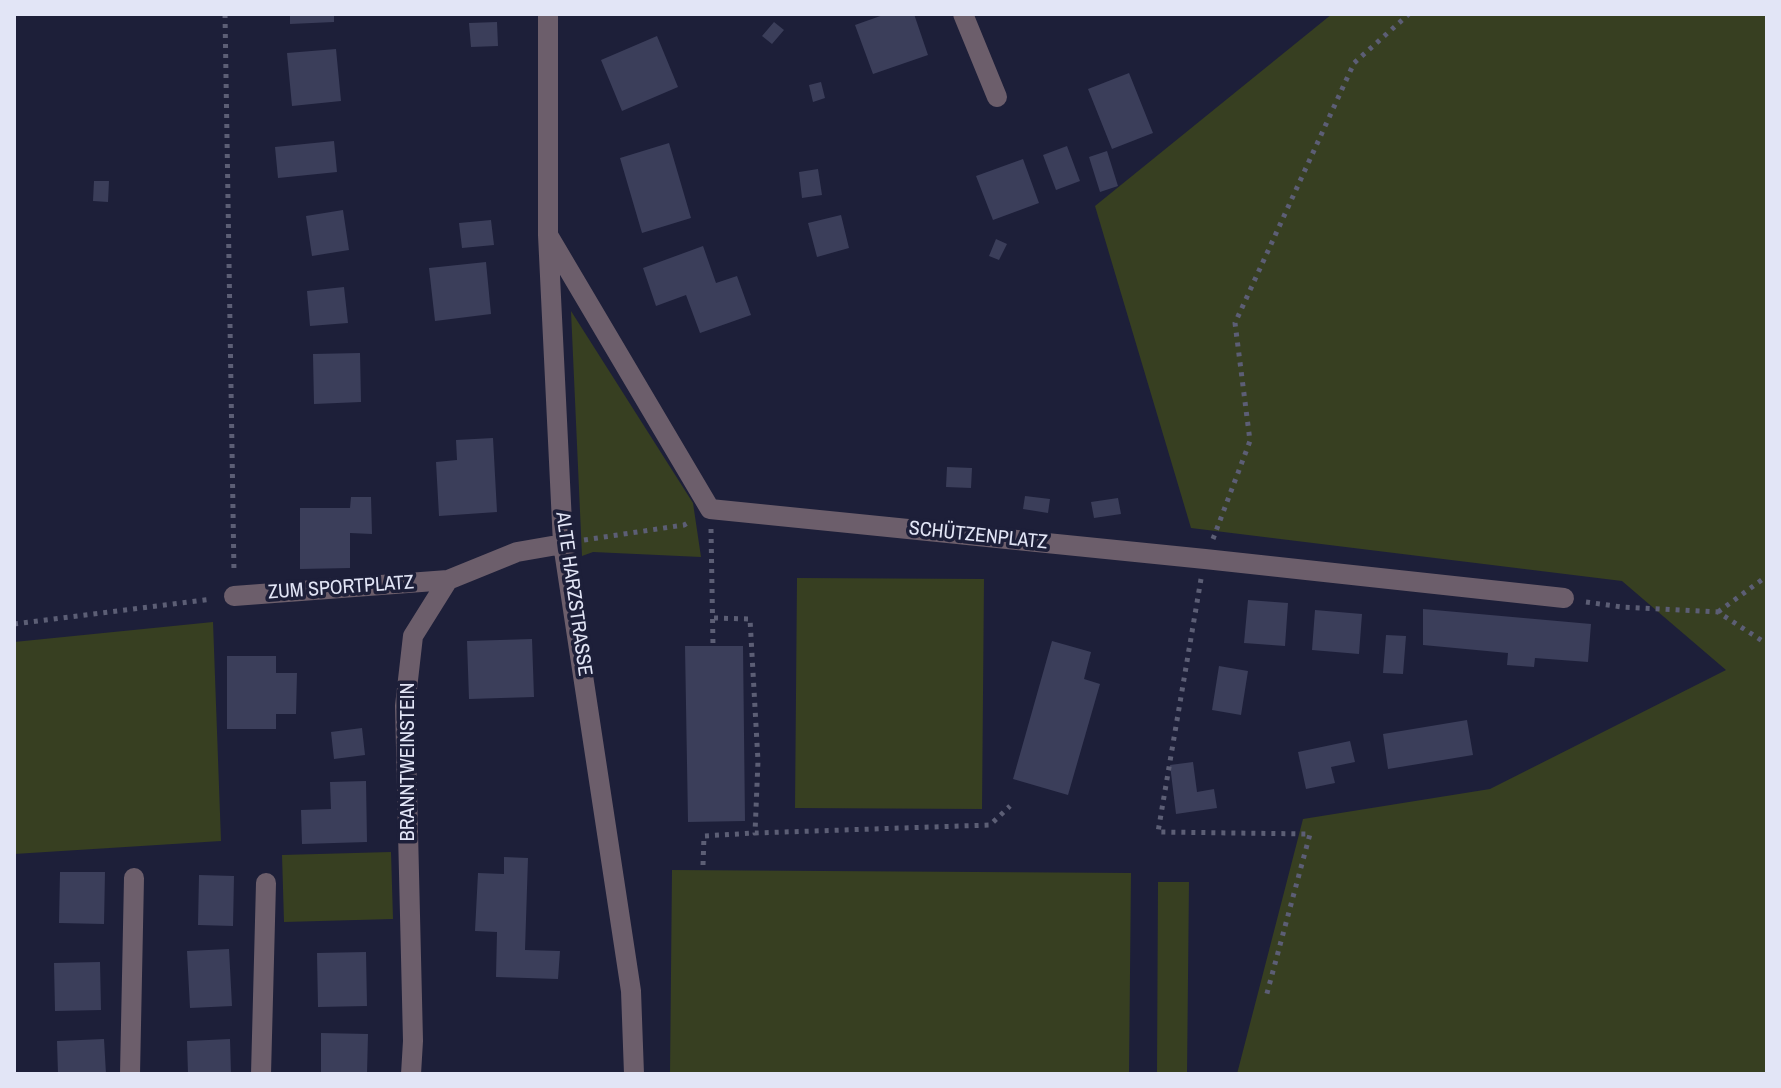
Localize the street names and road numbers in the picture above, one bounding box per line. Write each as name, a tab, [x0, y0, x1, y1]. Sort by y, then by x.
street label: ALTE HARZSTRASSE	[550, 510, 596, 678]
street label: SCHÜTZENPLATZ	[908, 517, 1048, 555]
street label: ZUM SPORTPLATZ	[267, 571, 415, 605]
street label: BRANNTWEINSTEIN	[397, 683, 421, 841]

